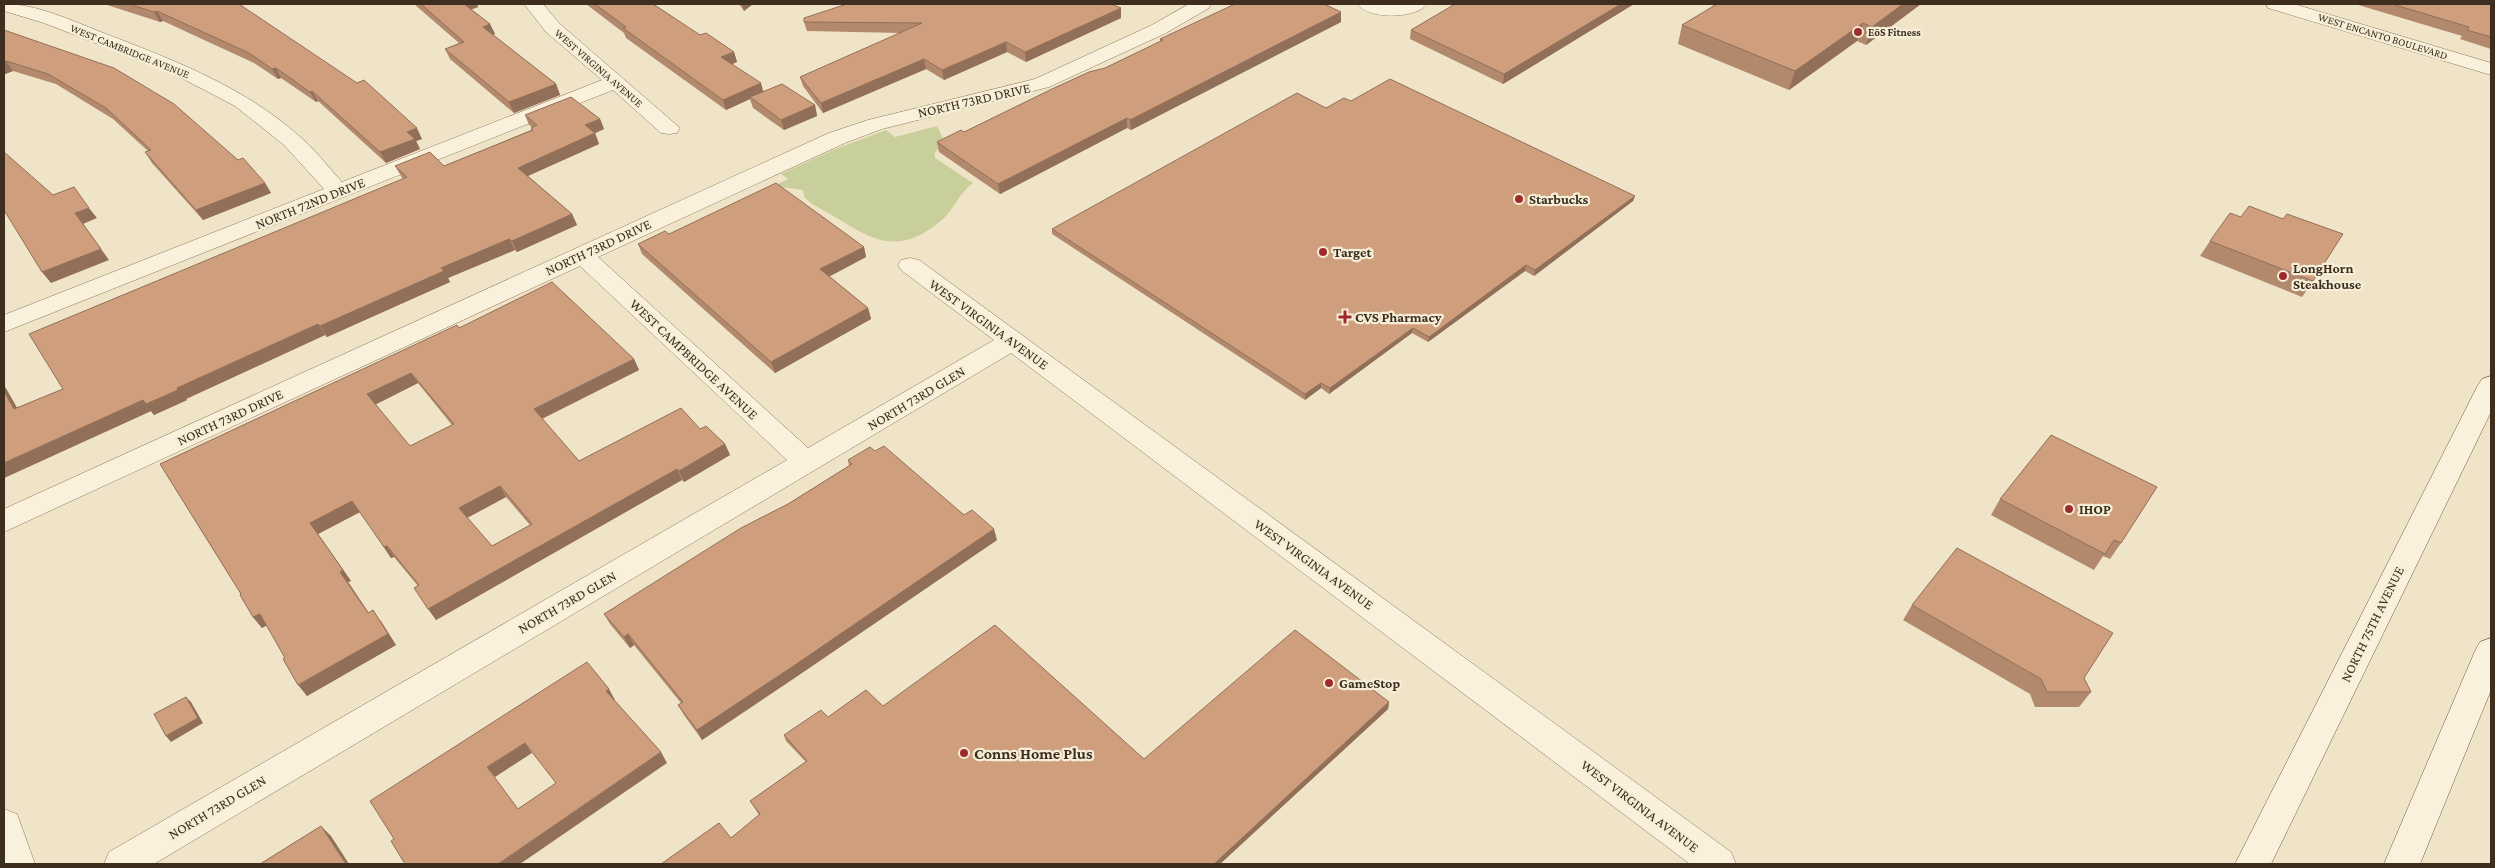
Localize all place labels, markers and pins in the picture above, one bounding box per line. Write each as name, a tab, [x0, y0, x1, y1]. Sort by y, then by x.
marker: EōS Fitness	[1852, 26, 1864, 38]
place label: EōS Fitness	[1868, 26, 1921, 38]
place label: Starbucks	[1529, 191, 1589, 207]
marker: Starbucks	[1513, 193, 1525, 205]
place label: Target	[1333, 244, 1373, 260]
marker: Target	[1317, 246, 1329, 258]
place label: LongHorn Steakhouse	[2293, 260, 2362, 292]
marker: LongHorn Steakhouse	[2277, 270, 2289, 282]
place label: CVS Pharmacy	[1355, 309, 1442, 325]
marker: CVS Pharmacy	[1339, 311, 1351, 323]
place label: IHOP	[2079, 501, 2111, 517]
marker: IHOP	[2063, 503, 2075, 515]
place label: GameStop	[1339, 675, 1400, 691]
marker: GameStop	[1323, 677, 1335, 689]
place label: Conns Home Plus	[974, 745, 1093, 762]
marker: Conns Home Plus	[958, 747, 970, 759]

